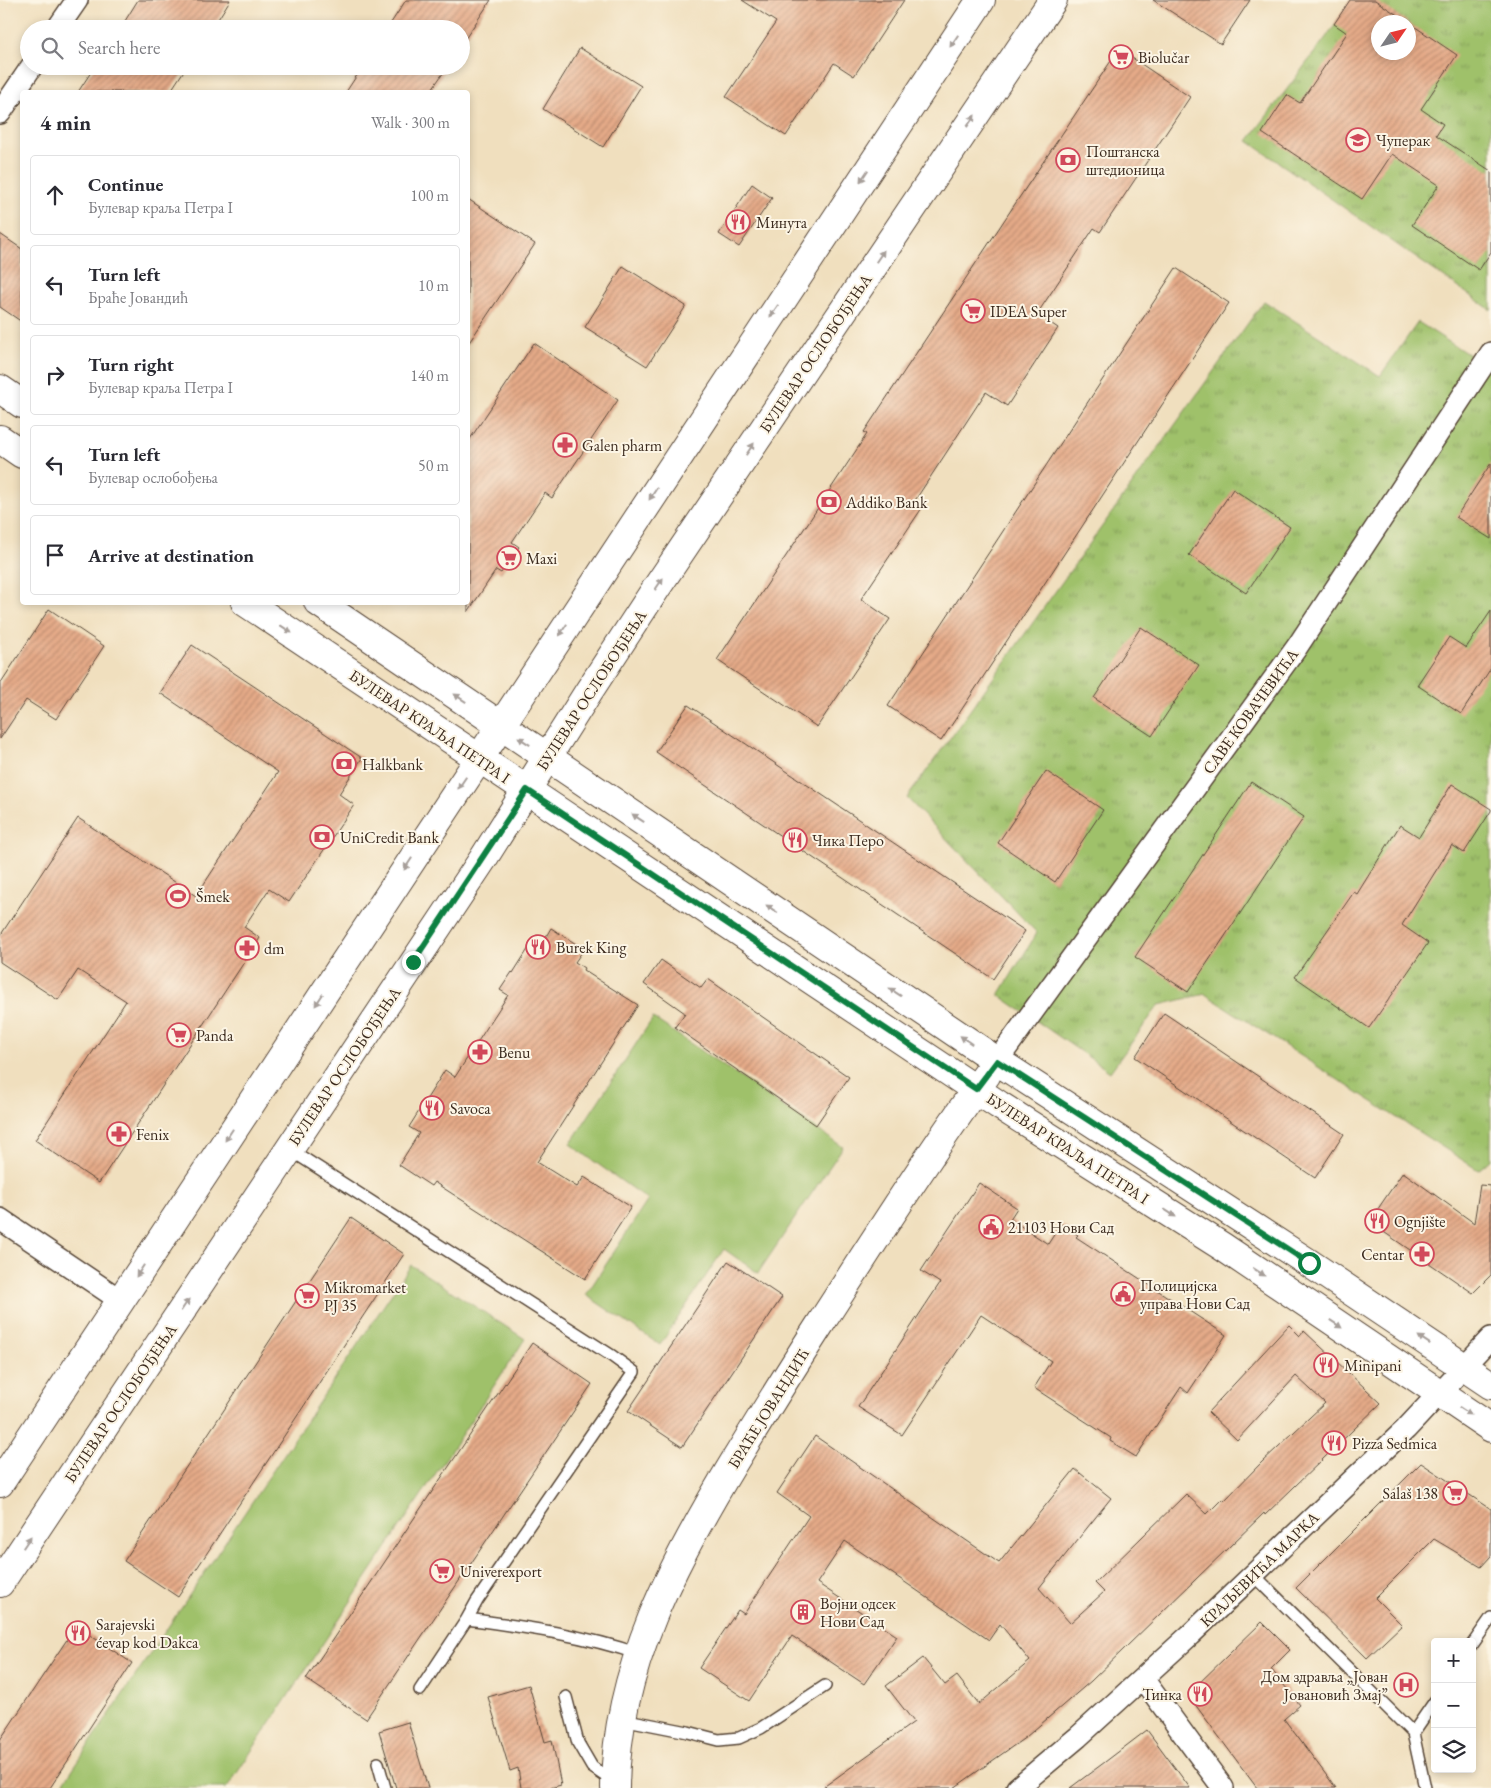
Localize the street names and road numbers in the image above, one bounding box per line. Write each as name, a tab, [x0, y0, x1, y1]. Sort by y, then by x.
street label: БУЛЕВАР ОСЛОБОЂЕЊА	[754, 269, 877, 437]
street label: БУЛЕВАР ОСЛОБОЂЕЊА	[532, 605, 652, 774]
street label: САВЕ КОВАЧЕВИЋА	[1198, 644, 1304, 778]
street label: БУЛЕВАР КРАЉА ПЕТРА I	[345, 665, 515, 788]
street label: БУЛЕВАР ОСЛОБОЂЕЊА	[283, 982, 406, 1150]
street label: БУЛЕВАР КРАЉА ПЕТРА I	[982, 1088, 1153, 1209]
street label: БУЛЕВАР ОСЛОБОЂЕЊА	[59, 1319, 182, 1487]
street label: БРАЋЕ ЈОВАНДИЋ	[723, 1344, 814, 1473]
street label: КРАЉЕВИЋА МАРКА	[1195, 1506, 1324, 1632]

